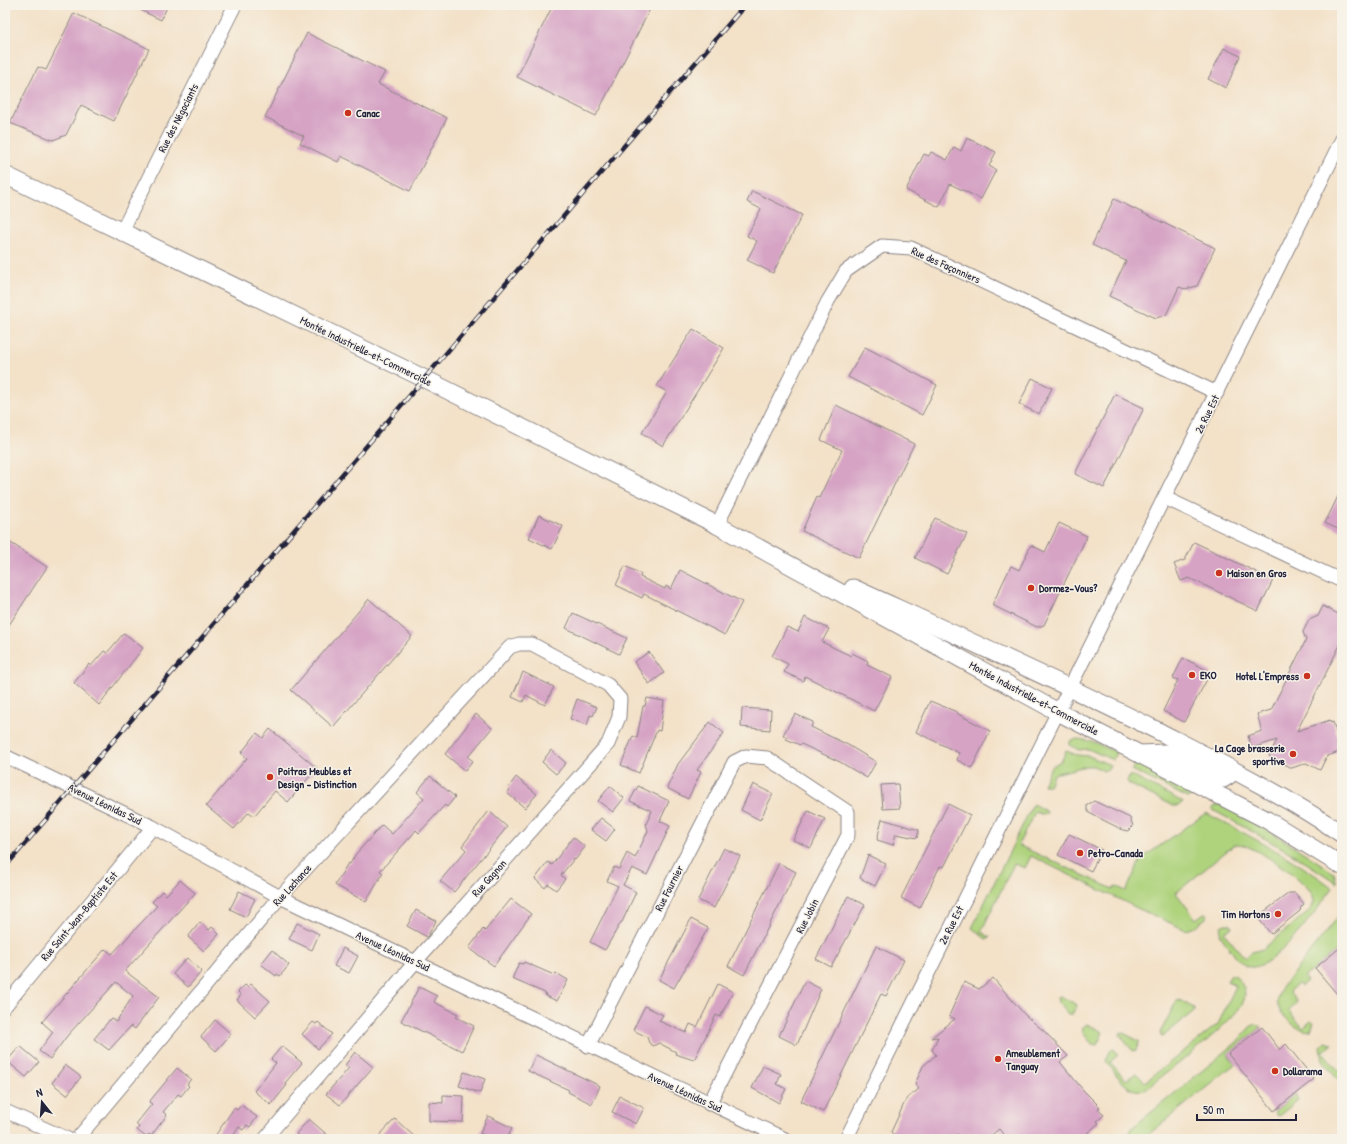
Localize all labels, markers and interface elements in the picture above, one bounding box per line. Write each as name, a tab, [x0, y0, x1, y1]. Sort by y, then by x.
street label: Rue des Négociants	[155, 81, 201, 155]
place label: Canac	[356, 106, 381, 120]
marker: Canac	[343, 108, 353, 118]
street label: Rue des Façonniers	[909, 244, 983, 286]
street label: Montée Industrielle-et-Commerciale	[298, 313, 435, 389]
street label: 2e Rue Est	[1192, 392, 1222, 436]
place label: Maison en Gros	[1227, 566, 1287, 580]
marker: Maison en Gros	[1214, 568, 1224, 578]
place label: Dormez-Vous?	[1039, 581, 1098, 595]
marker: Dormez-Vous?	[1026, 583, 1036, 593]
street label: Montée Industrielle-et-Commerciale	[967, 658, 1102, 738]
place label: EKO	[1200, 668, 1217, 682]
place label: Hotel L'Empress	[1236, 669, 1300, 684]
marker: EKO	[1187, 670, 1197, 680]
marker: Hotel L'Empress	[1302, 671, 1312, 681]
place label: La Cage brasserie sportive	[1215, 741, 1286, 769]
marker: La Cage brasserie sportive	[1288, 749, 1298, 759]
place label: Poitras Meubles et Design - Distinction	[278, 764, 357, 792]
marker: Poitras Meubles et Design - Distinction	[265, 772, 275, 782]
street label: Avenue Léonidas Sud	[66, 780, 145, 828]
place label: Petro-Canada	[1088, 846, 1143, 860]
marker: Petro-Canada	[1075, 848, 1085, 858]
street label: Rue Gagnon	[469, 857, 509, 899]
street label: Rue Lachance	[270, 861, 315, 909]
street label: Rue Fournier	[652, 862, 687, 913]
street label: Rue Saint-Jean-Baptiste Est	[38, 868, 121, 963]
street label: Rue Jobin	[792, 896, 822, 936]
street label: 2e Rue Est	[935, 903, 967, 947]
place label: Tim Hortons	[1220, 907, 1271, 921]
marker: Tim Hortons	[1273, 909, 1283, 919]
street label: Avenue Léonidas Sud	[354, 928, 433, 975]
place label: Ameublement Tanguay	[1005, 1046, 1061, 1074]
marker: Ameublement Tanguay	[993, 1054, 1003, 1064]
place label: Dollarama	[1283, 1064, 1323, 1078]
marker: Dollarama	[1270, 1066, 1280, 1076]
street label: Avenue Léonidas Sud	[646, 1069, 725, 1116]
north arrow	[22, 1082, 62, 1122]
text: N	[34, 1085, 44, 1100]
scale bar	[1197, 1096, 1296, 1122]
text: 50 m	[1203, 1101, 1224, 1118]

